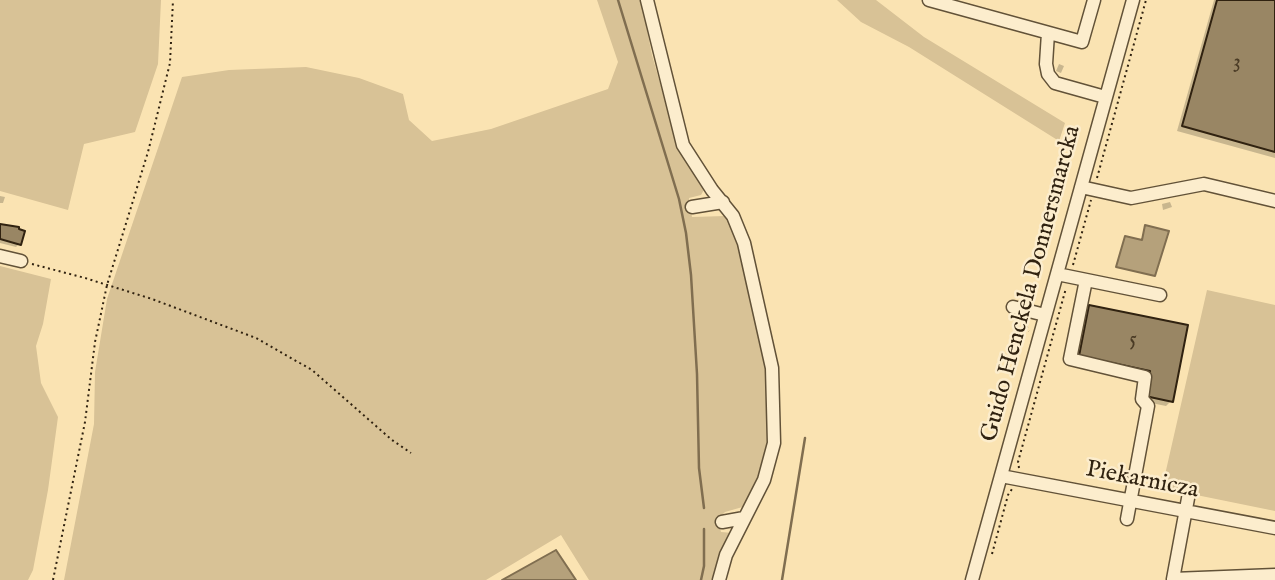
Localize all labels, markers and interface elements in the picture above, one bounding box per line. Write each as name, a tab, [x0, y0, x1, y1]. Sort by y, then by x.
house number: 3	[1233, 50, 1241, 76]
street label: Guido Henckela Donnersmarcka	[976, 123, 1088, 445]
house number: 5	[1129, 328, 1137, 354]
street label: Piekarnicza	[1083, 456, 1201, 506]

